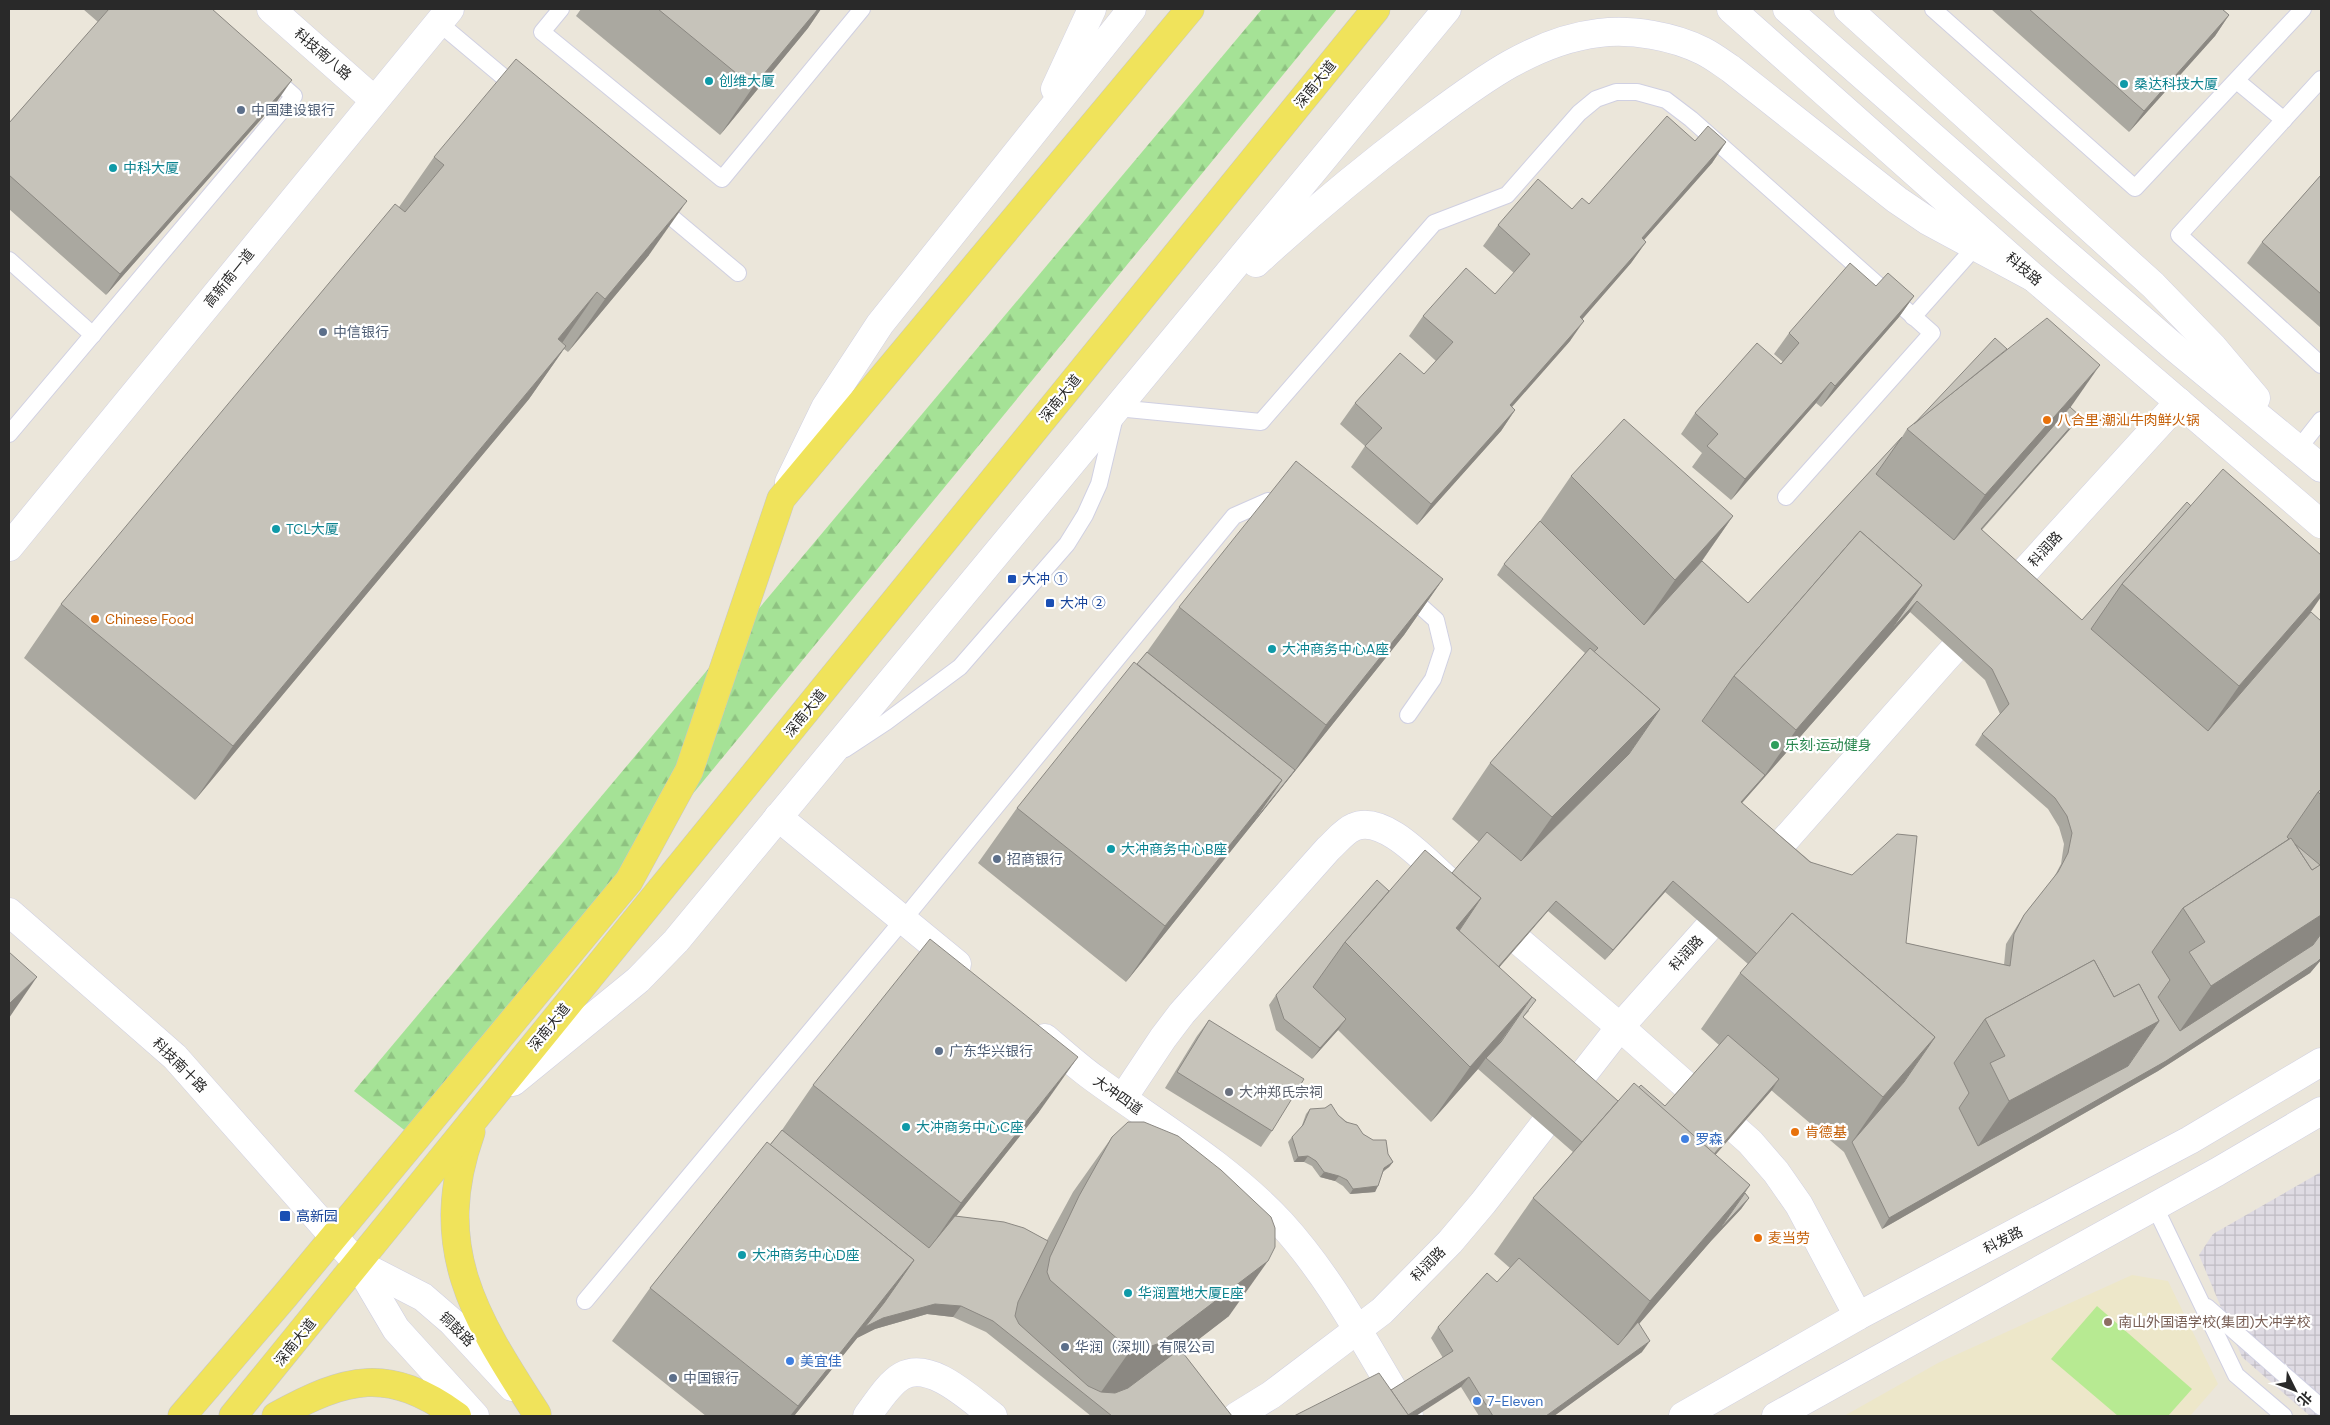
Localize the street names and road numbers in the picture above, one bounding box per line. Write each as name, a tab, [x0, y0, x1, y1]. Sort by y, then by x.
street label: 科技南八路	[291, 24, 355, 84]
street label: 深南大道	[1290, 57, 1340, 111]
street label: 高新南一道	[200, 245, 258, 311]
street label: 科技路	[2002, 248, 2046, 290]
street label: 深南大道	[1035, 371, 1085, 425]
street label: 科润路	[2024, 527, 2066, 571]
street label: 深南大道	[780, 686, 830, 740]
street label: 科润路	[1665, 931, 1707, 975]
street label: 深南大道	[524, 1000, 574, 1054]
street label: 科技南十路	[149, 1034, 211, 1096]
street label: 大冲四道	[1090, 1072, 1146, 1118]
street label: 科发路	[1980, 1222, 2026, 1258]
street label: 科润路	[1407, 1243, 1449, 1285]
street label: 铜鼓路	[436, 1308, 478, 1350]
street label: 深南大道	[270, 1315, 320, 1369]

